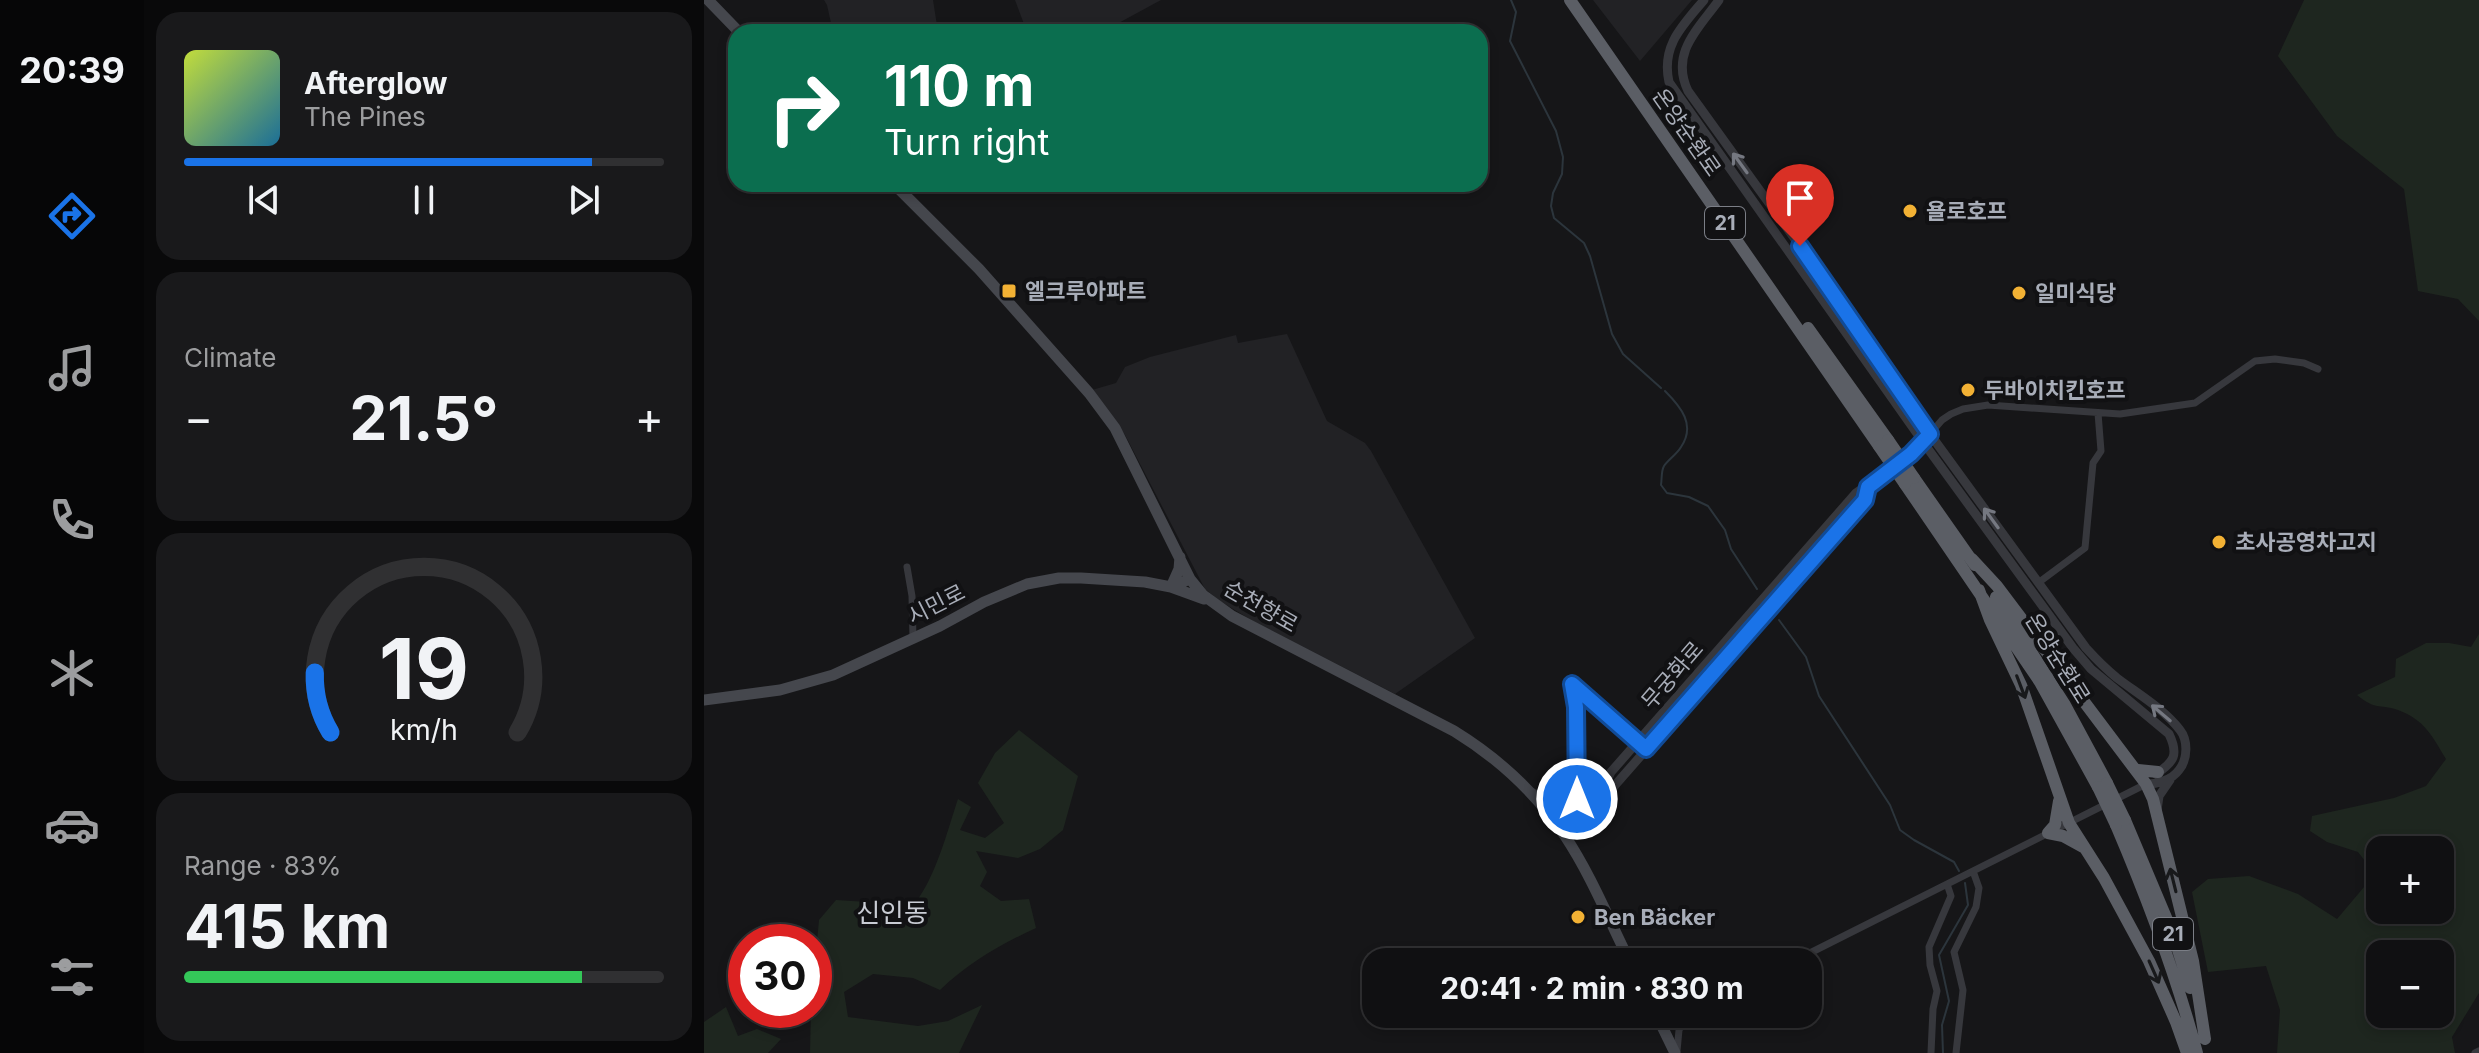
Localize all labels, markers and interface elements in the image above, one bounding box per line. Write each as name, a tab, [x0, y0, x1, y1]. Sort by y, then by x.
text: 20:39	[19, 48, 125, 92]
text: 110 m	[884, 52, 1034, 120]
icon: right	[752, 56, 856, 160]
text: Afterglow	[304, 65, 448, 101]
street label: 온양순환로	[1647, 83, 1727, 181]
text: The Pines	[304, 101, 426, 132]
text: Turn right	[884, 120, 1049, 164]
one-way arrow	[1732, 153, 1749, 175]
pin	[1766, 164, 1834, 246]
icon: arrive	[1778, 176, 1822, 220]
icon: previous	[242, 178, 286, 222]
icon: pause	[402, 178, 446, 222]
icon: next	[562, 178, 606, 222]
icon: directions	[44, 188, 100, 244]
place label: 욜로호프	[1926, 198, 2007, 224]
marker: 욜로호프	[1901, 202, 1919, 220]
road number: 21	[1705, 207, 1745, 239]
place label: 엘크루아파트	[1025, 278, 1146, 304]
place label: 일미식당	[2035, 280, 2116, 306]
marker: 엘크루아파트	[1000, 282, 1018, 300]
marker: 일미식당	[2010, 284, 2028, 302]
icon: music	[44, 340, 100, 396]
text: Climate	[184, 342, 276, 373]
place label: 두바이치킨호프	[1984, 377, 2126, 403]
marker: 두바이치킨호프	[1959, 381, 1977, 399]
text: 21.5°	[350, 382, 498, 454]
text: −	[184, 391, 213, 445]
text: +	[635, 391, 664, 445]
icon: phone	[44, 492, 100, 548]
one-way arrow	[1983, 508, 2000, 530]
place label: 초사공영차고지	[2235, 529, 2377, 555]
marker: 초사공영차고지	[2210, 533, 2228, 551]
street label: 순천향로	[1219, 574, 1303, 638]
street label: 시민로	[903, 579, 969, 629]
street label: 온양순환로	[2020, 608, 2096, 708]
text: 19	[379, 617, 469, 718]
street label: 무궁화로	[1636, 636, 1708, 714]
icon: climate	[44, 645, 100, 701]
one-way arrow	[2015, 674, 2029, 699]
one-way arrow	[2151, 704, 2172, 722]
text: km/h	[390, 712, 458, 747]
position arrow	[1535, 757, 1619, 841]
icon: car	[44, 797, 100, 853]
map controls	[2366, 836, 2454, 1028]
button: +	[2366, 836, 2454, 924]
text: Range · 83%	[184, 850, 341, 881]
one-way arrow	[2164, 868, 2179, 893]
text: 415 km	[184, 890, 390, 962]
district label: 신인동	[856, 897, 928, 928]
place label: Ben Bäcker	[1594, 904, 1715, 930]
marker: Ben Bäcker	[1569, 908, 1587, 926]
road number: 21	[2153, 918, 2193, 950]
speed limit sign: 30	[728, 924, 832, 1028]
button: −	[2366, 940, 2454, 1028]
icon: filters	[44, 949, 100, 1005]
one-way arrow	[2148, 959, 2163, 984]
text: 20:41 · 2 min · 830 m	[1440, 970, 1744, 1006]

